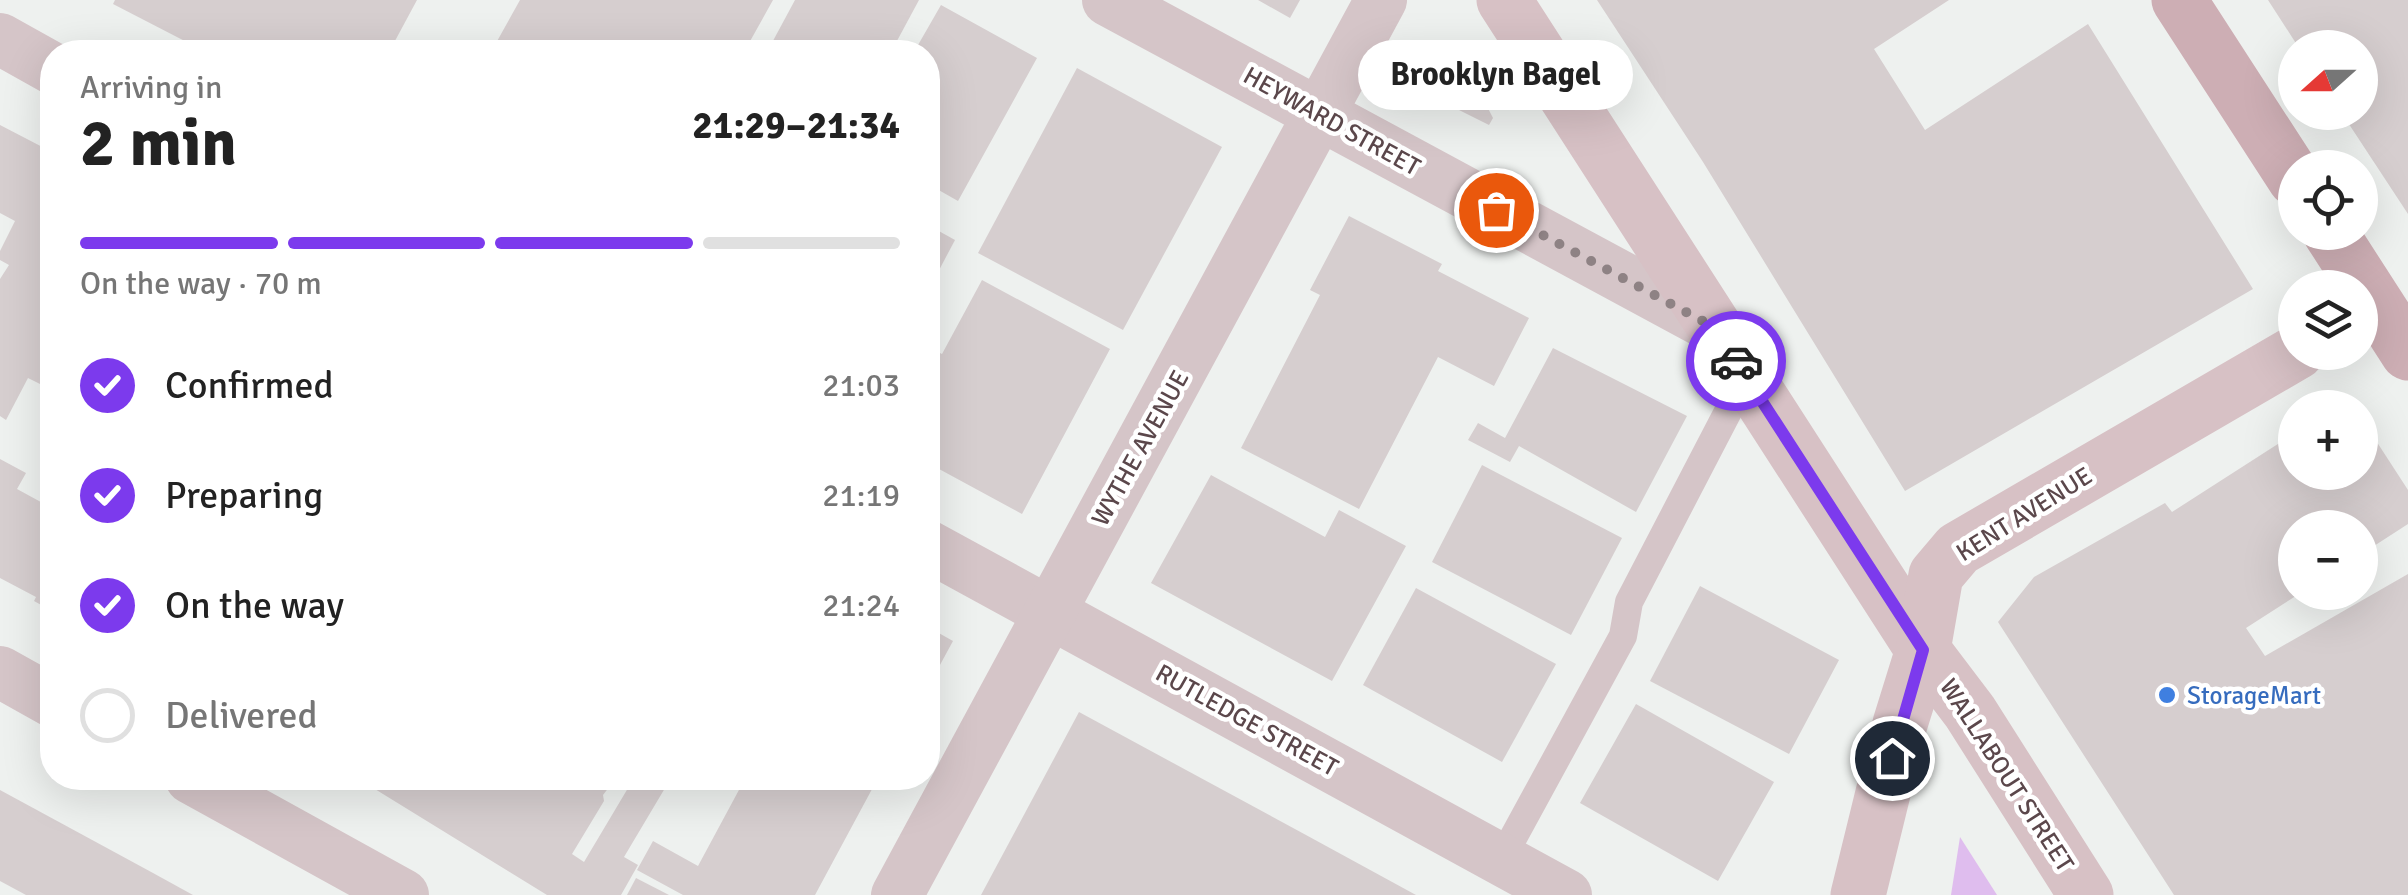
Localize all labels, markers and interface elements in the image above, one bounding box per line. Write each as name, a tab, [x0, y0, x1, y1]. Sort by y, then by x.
north arrow	[2278, 30, 2378, 130]
map controls	[2278, 30, 2378, 610]
callout: Brooklyn Bagel	[1358, 40, 1634, 110]
text: Brooklyn Bagel	[1390, 55, 1601, 94]
street label: HEYWARD STREET	[1238, 60, 1426, 183]
text: Arriving in	[80, 68, 222, 107]
text: 21:29–21:34	[692, 102, 900, 149]
text: 2 min	[80, 104, 237, 184]
button: locate	[2278, 150, 2378, 250]
pin	[1454, 168, 1539, 253]
icon: bag	[1469, 183, 1524, 238]
text: On the way · 70 m	[80, 264, 322, 303]
button: layers	[2278, 270, 2378, 370]
courier	[1686, 311, 1786, 411]
icon: car	[1709, 334, 1764, 389]
icon: check	[80, 358, 135, 413]
text: Confirmed	[165, 362, 334, 409]
street label: WYTHE AVENUE	[1084, 365, 1196, 531]
text: 21:03	[822, 366, 900, 405]
button: +	[2278, 390, 2378, 490]
street label: KENT AVENUE	[1950, 460, 2098, 568]
icon: check	[80, 468, 135, 523]
text: Preparing	[165, 472, 323, 519]
text: 21:19	[822, 476, 900, 515]
button: −	[2278, 510, 2378, 610]
icon: check	[80, 578, 135, 633]
text: On the way	[165, 582, 344, 629]
text: 21:24	[822, 586, 900, 625]
street label: RUTLEDGE STREET	[1150, 657, 1344, 783]
street label: WALLABOUT STREET	[1933, 673, 2081, 878]
place label: StorageMart	[2187, 680, 2321, 711]
marker: StorageMart	[2156, 684, 2178, 706]
text: Delivered	[165, 692, 318, 739]
pin	[1850, 716, 1935, 801]
icon: home	[1865, 731, 1920, 786]

